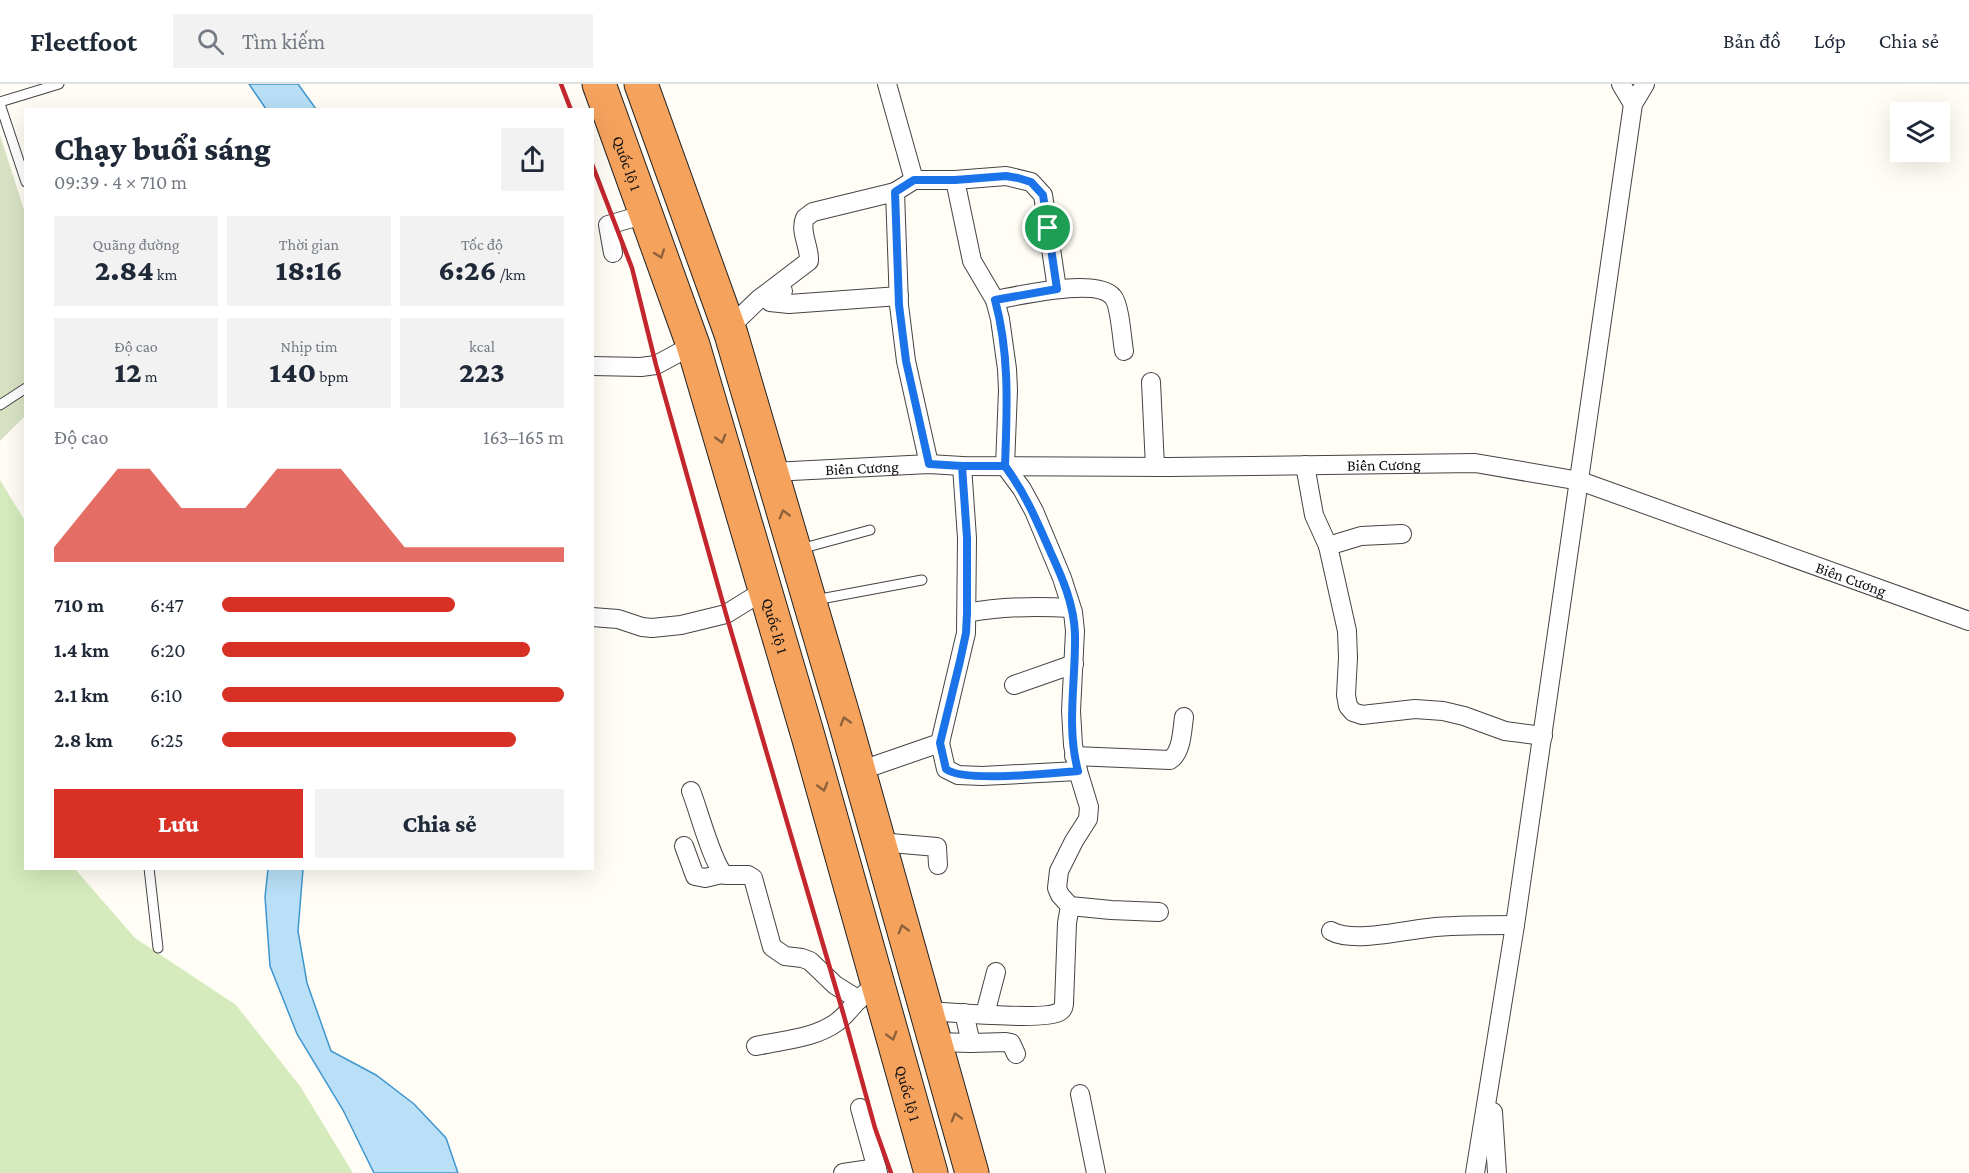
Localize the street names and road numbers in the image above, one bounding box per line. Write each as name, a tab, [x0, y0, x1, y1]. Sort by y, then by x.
street label: Quốc lộ 1	[610, 133, 645, 193]
street label: Biên Cương	[1347, 455, 1421, 473]
street label: Biên Cương	[825, 457, 899, 478]
street label: Biên Cương	[1814, 558, 1889, 600]
street label: Quốc lộ 1	[759, 596, 792, 656]
street label: Quốc lộ 1	[893, 1063, 924, 1123]

